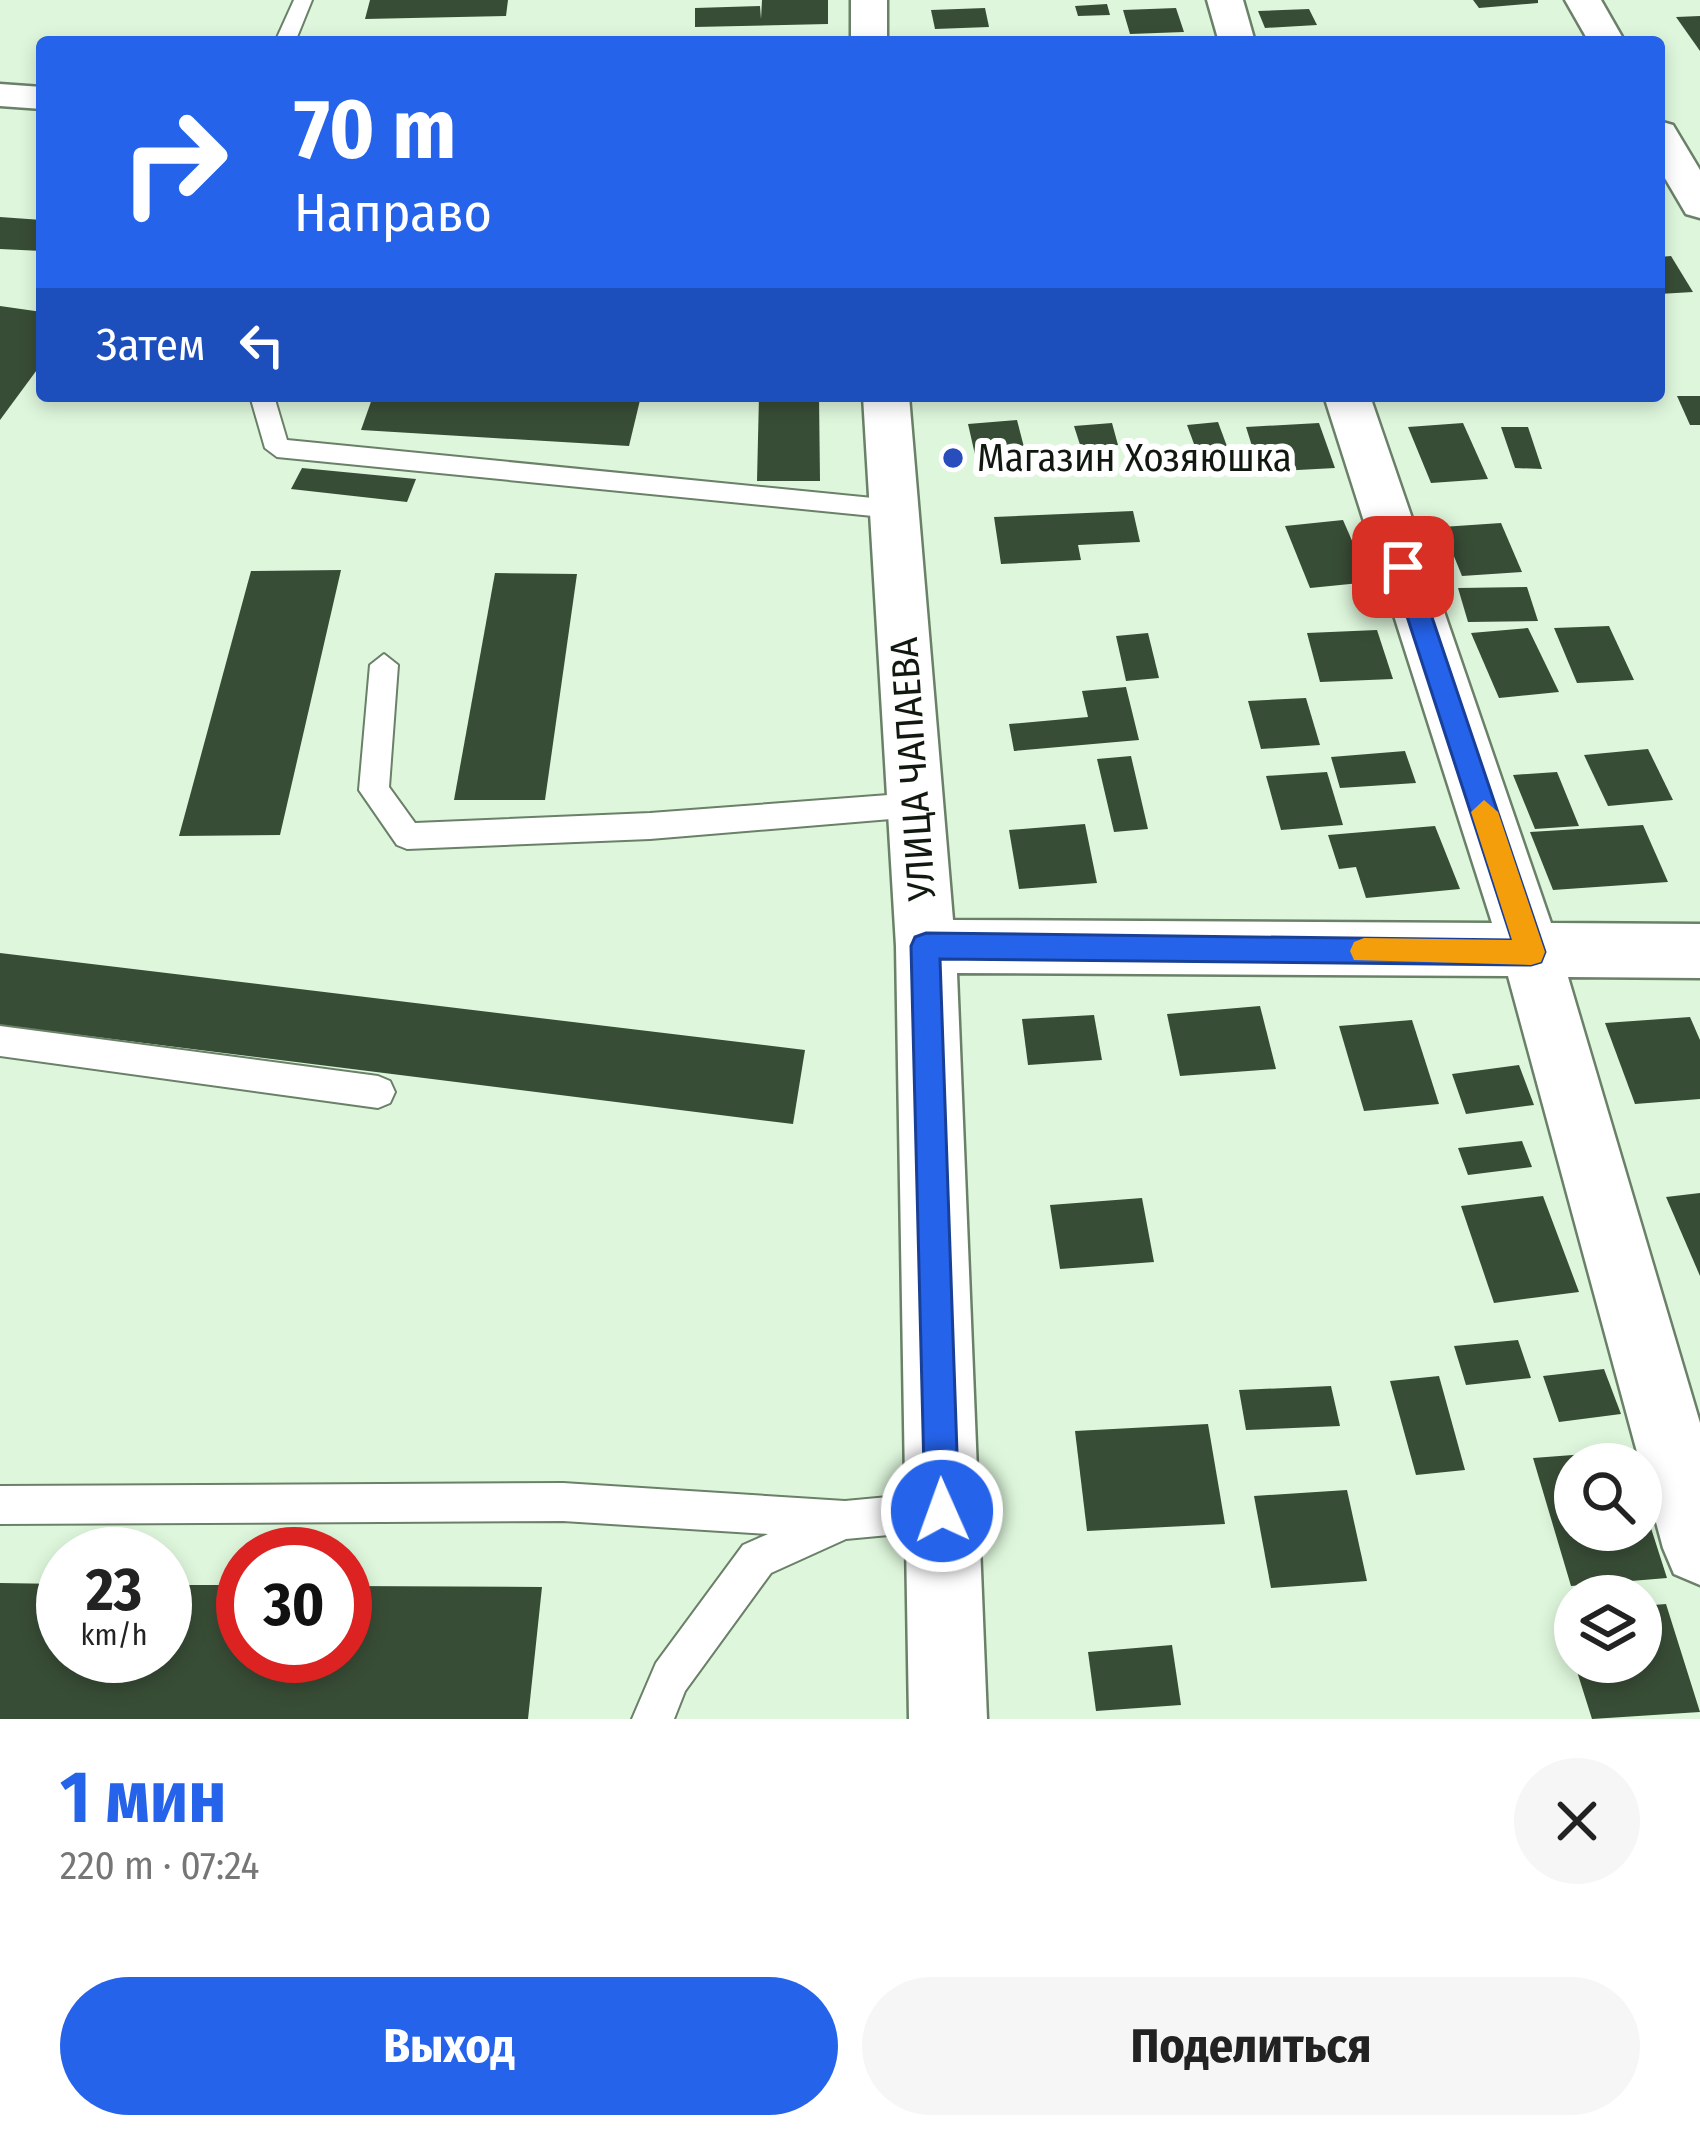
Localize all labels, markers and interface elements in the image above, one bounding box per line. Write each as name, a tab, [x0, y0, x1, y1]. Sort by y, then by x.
text: 70 m	[294, 79, 456, 180]
icon: right	[96, 84, 252, 240]
text: Направо	[294, 181, 492, 245]
icon: left	[229, 312, 295, 378]
text: Затем	[96, 318, 205, 372]
place label: Магазин Хозяюшка	[977, 435, 1292, 481]
marker: Магазин Хозяюшка	[940, 445, 966, 471]
pin	[1352, 516, 1454, 618]
icon: arrive	[1370, 534, 1436, 600]
street label: УЛИЦА ЧАПАЕВА	[881, 635, 945, 903]
map controls	[1554, 1443, 1662, 1683]
button: search	[1554, 1443, 1662, 1551]
position arrow	[879, 1448, 1005, 1574]
speed limit sign: 30	[216, 1527, 372, 1683]
text: 23	[86, 1554, 142, 1626]
button: layers	[1554, 1575, 1662, 1683]
text: km/h	[81, 1617, 147, 1653]
text: 1 мин	[60, 1755, 226, 1841]
button: close	[1514, 1758, 1640, 1884]
text: 220 m · 07:24	[60, 1843, 259, 1889]
button: Выход	[60, 1977, 838, 2115]
button: Поделиться	[862, 1977, 1640, 2115]

